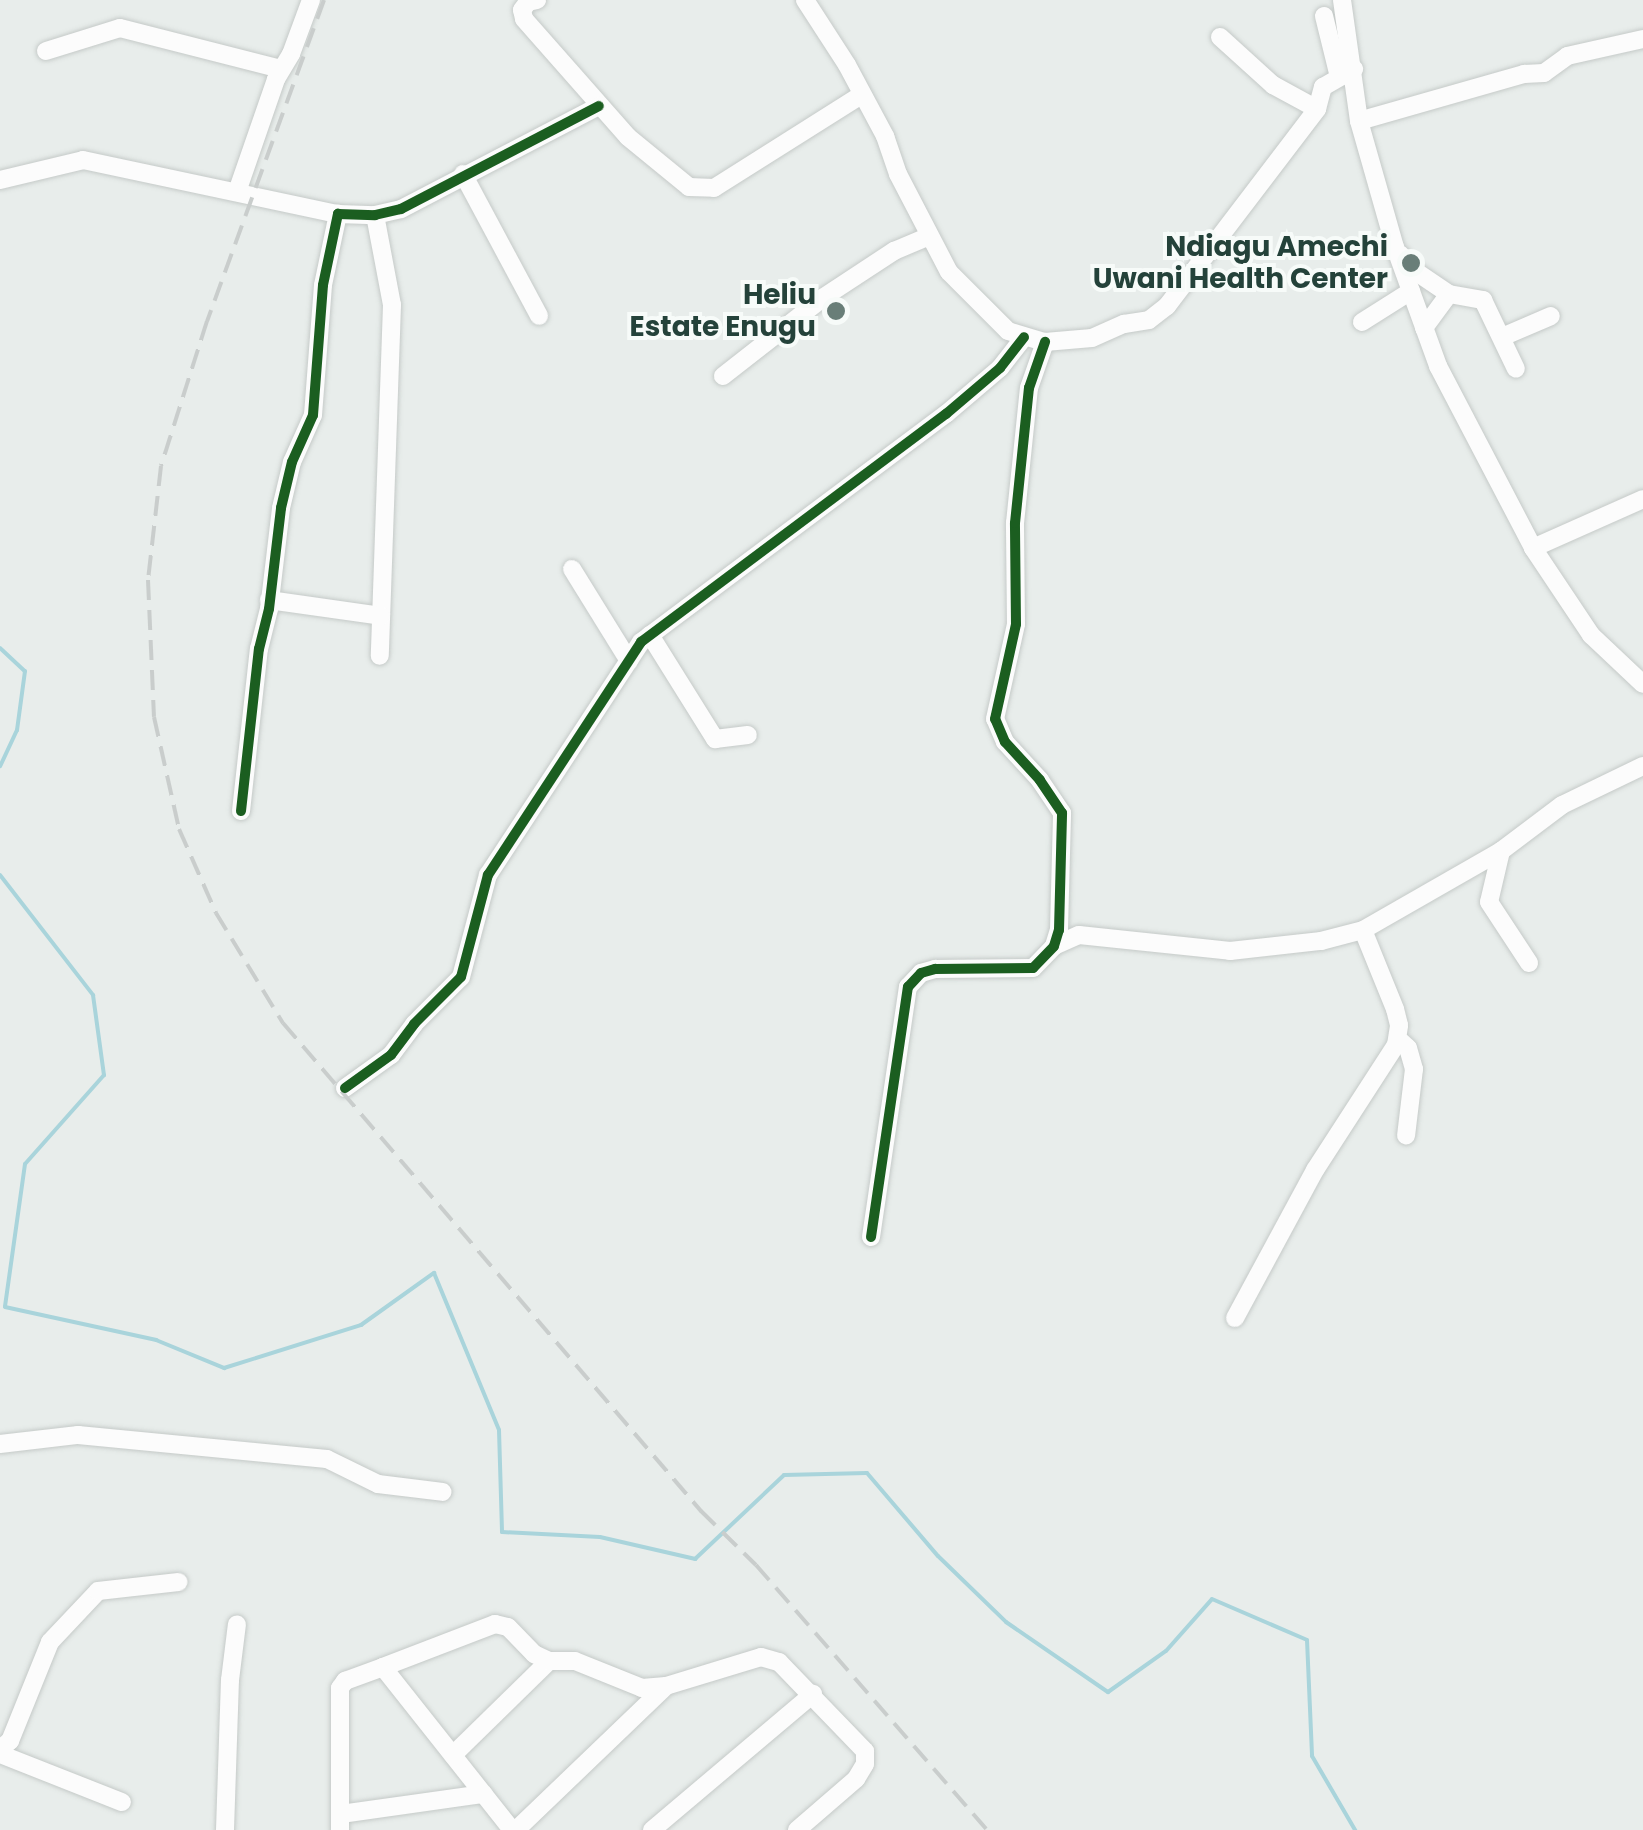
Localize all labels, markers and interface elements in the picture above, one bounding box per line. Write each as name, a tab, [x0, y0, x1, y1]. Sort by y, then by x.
place label: Ndiagu Amechi Uwani Health Center	[1093, 230, 1388, 296]
marker: Ndiagu Amechi Uwani Health Center	[1398, 250, 1424, 276]
place label: Heliu Estate Enugu	[630, 278, 816, 344]
marker: Heliu Estate Enugu	[825, 300, 847, 322]

